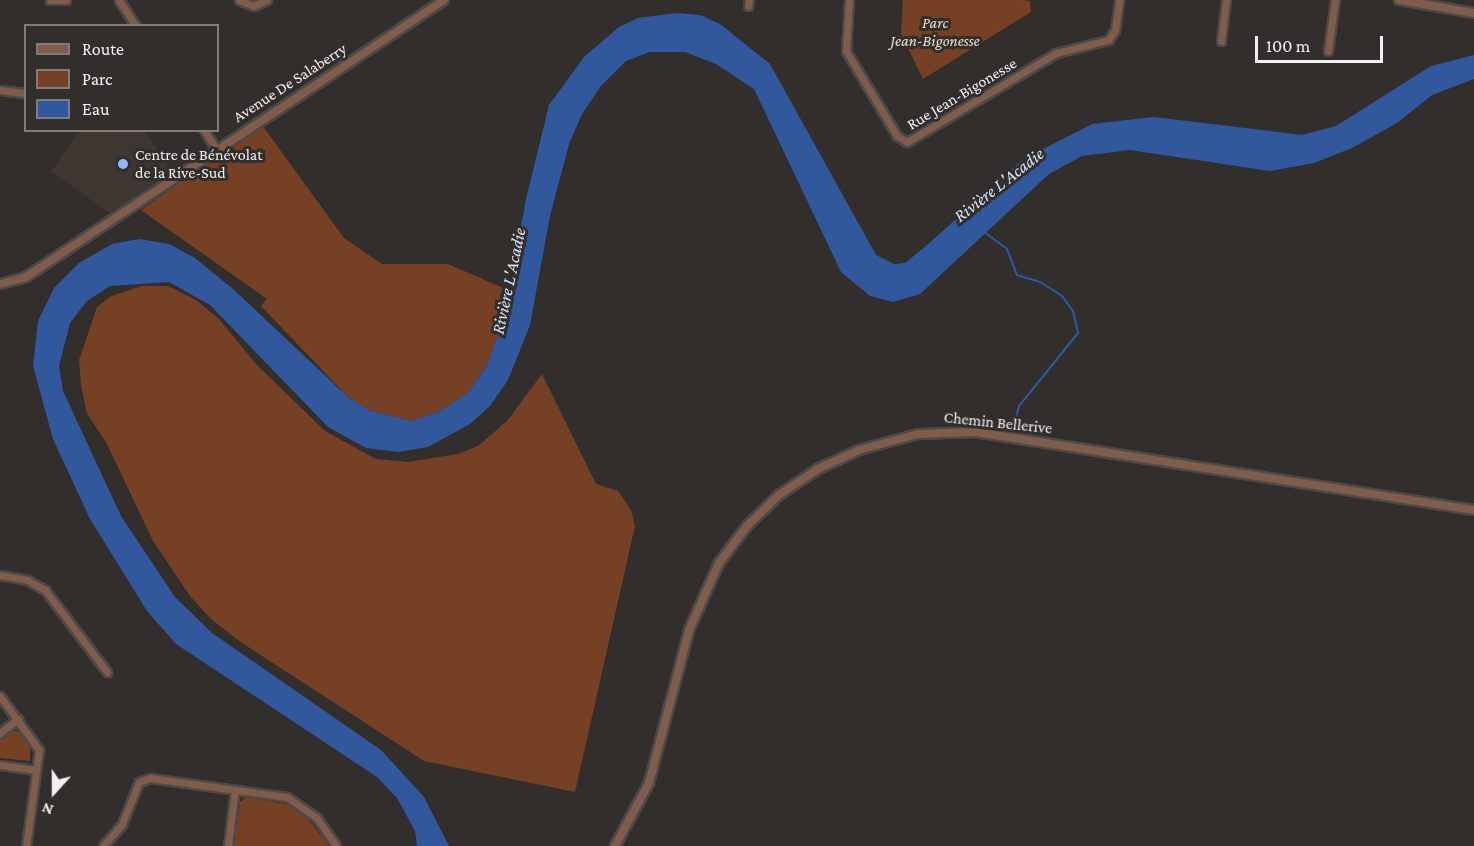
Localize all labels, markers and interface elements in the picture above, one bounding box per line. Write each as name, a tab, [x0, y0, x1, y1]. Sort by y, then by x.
park label: Parc Jean-Bigonesse	[890, 13, 980, 51]
legend	[24, 24, 219, 132]
scale bar	[1258, 24, 1386, 62]
text: 100 m	[1266, 36, 1310, 56]
text: Route	[82, 39, 124, 59]
street label: Avenue De Salaberry	[230, 39, 350, 127]
street label: Rue Jean-Bigonesse	[904, 54, 1020, 134]
text: Parc	[82, 69, 113, 89]
text: Eau	[82, 99, 110, 119]
water label: Rivière L'Acadie	[950, 143, 1048, 227]
place label: Centre de Bénévolat de la Rive-Sud	[135, 145, 263, 183]
marker: Centre de Bénévolat de la Rive-Sud	[116, 157, 130, 171]
water label: Rivière L'Acadie	[487, 226, 531, 336]
street label: Chemin Bellerive	[943, 408, 1053, 438]
north arrow	[24, 762, 84, 822]
text: N	[39, 799, 56, 819]

